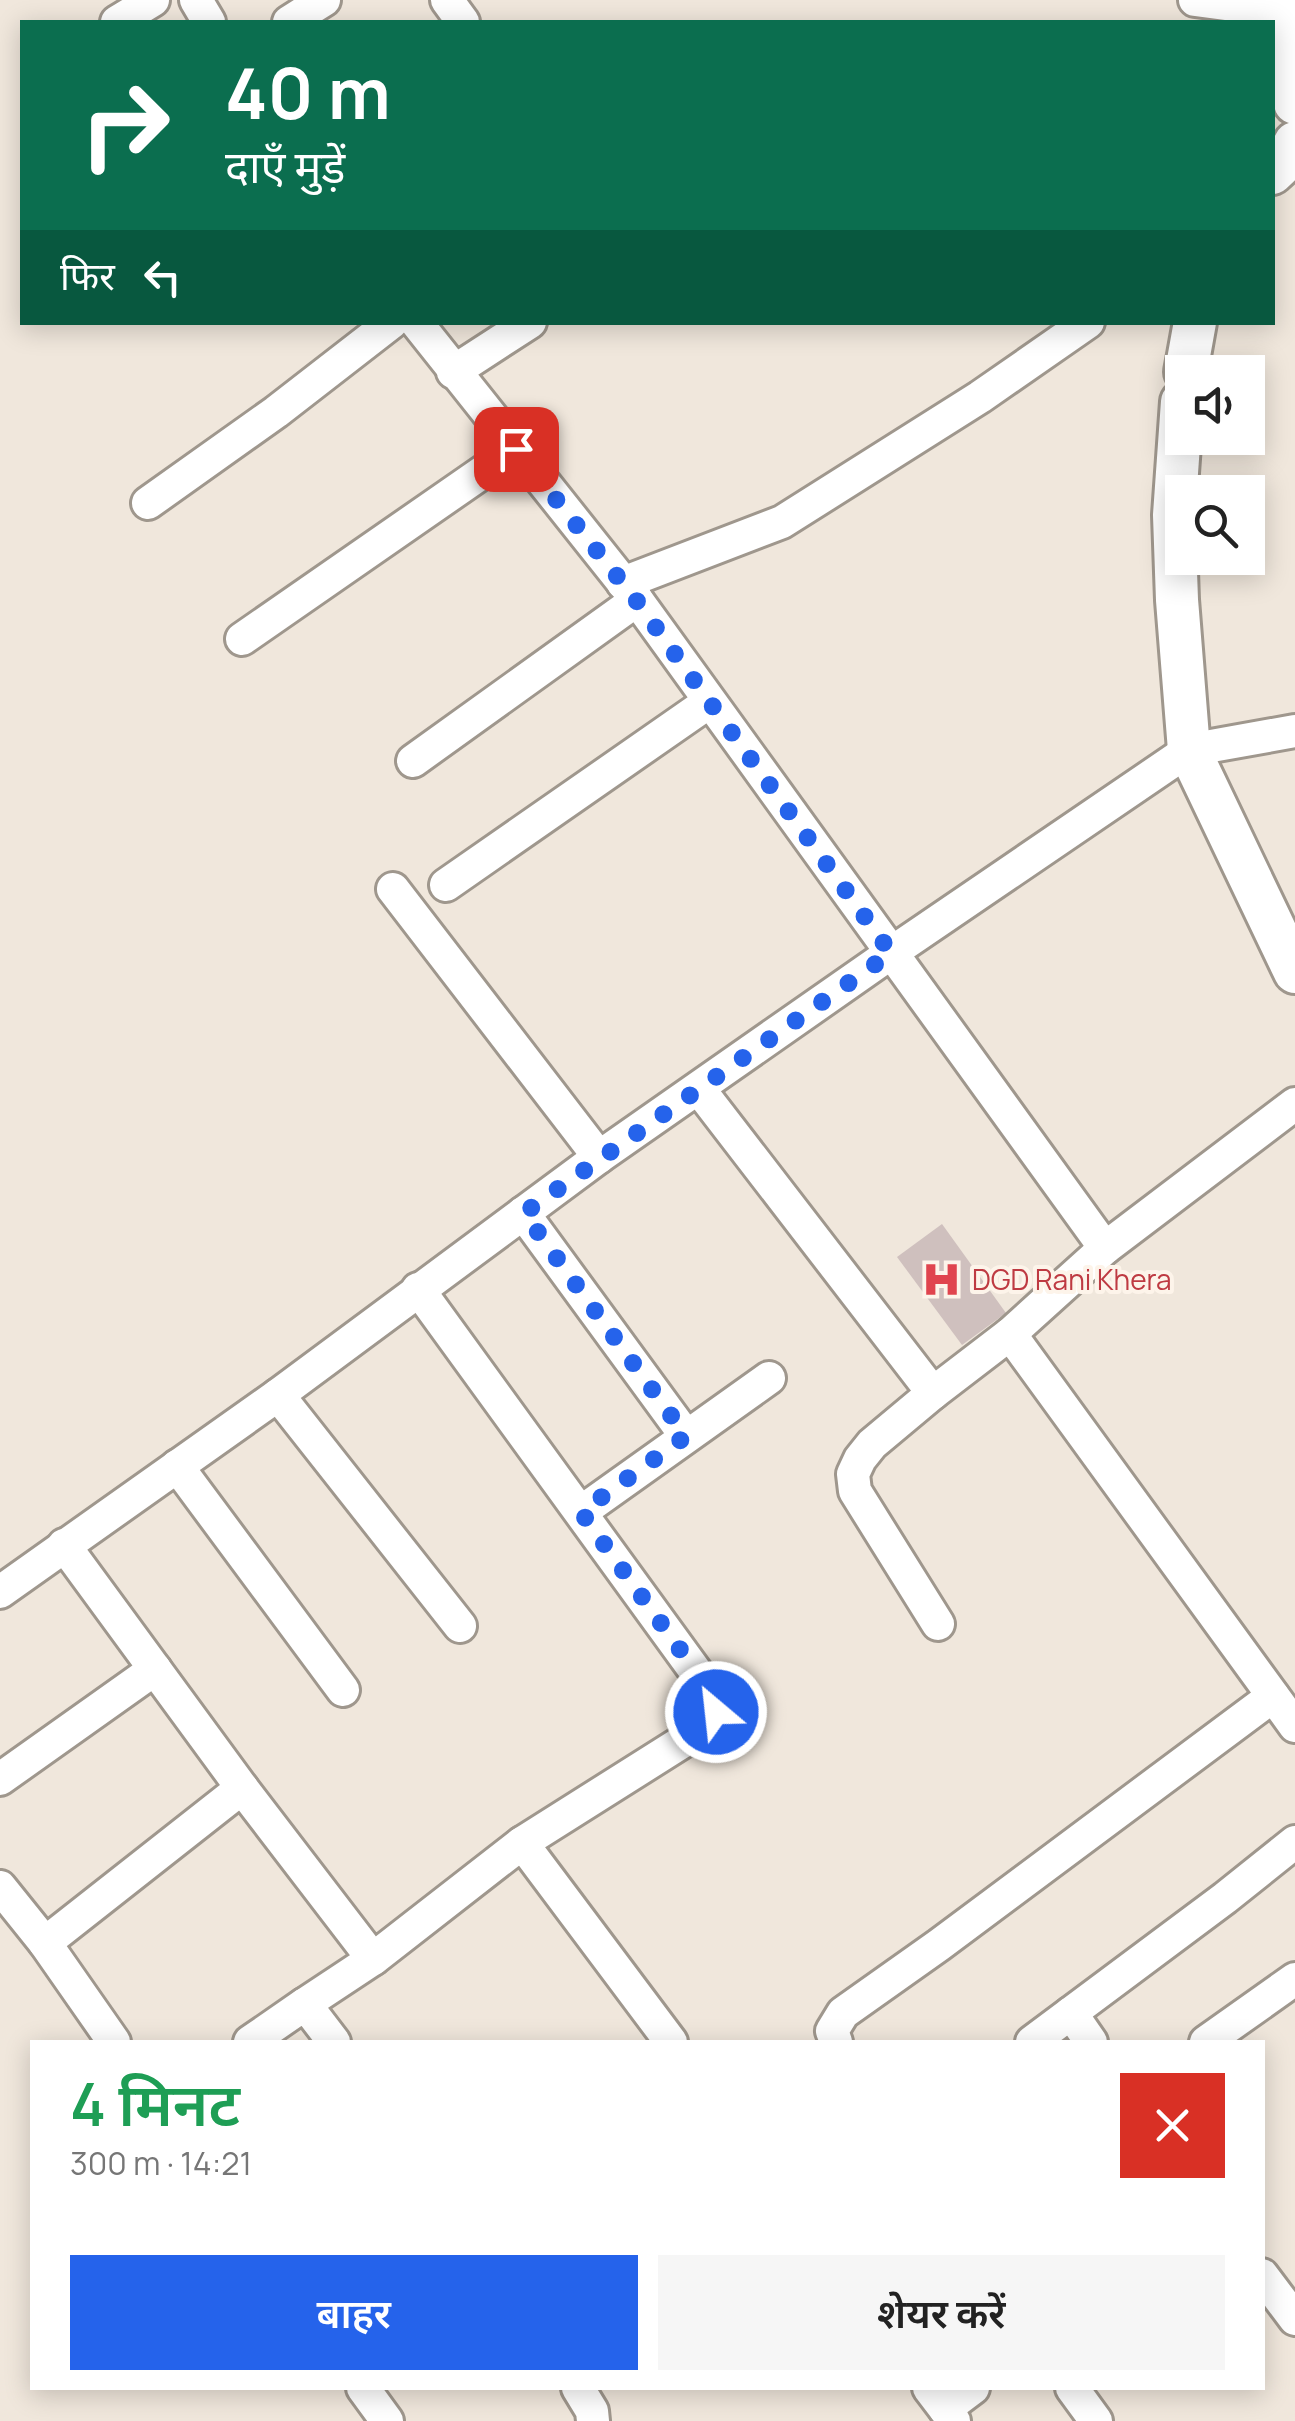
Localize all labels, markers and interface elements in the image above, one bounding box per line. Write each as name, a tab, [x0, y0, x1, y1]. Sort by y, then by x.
text: 40 m	[225, 44, 391, 140]
icon: right	[60, 60, 190, 190]
text: दाएँ मुड़ें	[225, 135, 345, 197]
text: फिर	[60, 249, 115, 301]
icon: left	[135, 250, 190, 305]
map controls	[1165, 355, 1265, 575]
button: sound	[1165, 355, 1265, 455]
pin	[474, 407, 559, 492]
icon: arrive	[489, 422, 544, 477]
button: search	[1165, 475, 1265, 575]
hospital icon: DGD Rani Khera	[921, 1258, 963, 1300]
place label: DGD Rani Khera	[972, 1260, 1172, 1298]
position arrow	[664, 1660, 768, 1764]
text: 4 मिनट	[70, 2062, 240, 2144]
button: close	[1120, 2073, 1225, 2178]
text: 300 m · 14:21	[70, 2141, 252, 2185]
button: बाहर	[70, 2255, 638, 2370]
button: शेयर करें	[658, 2255, 1225, 2370]

